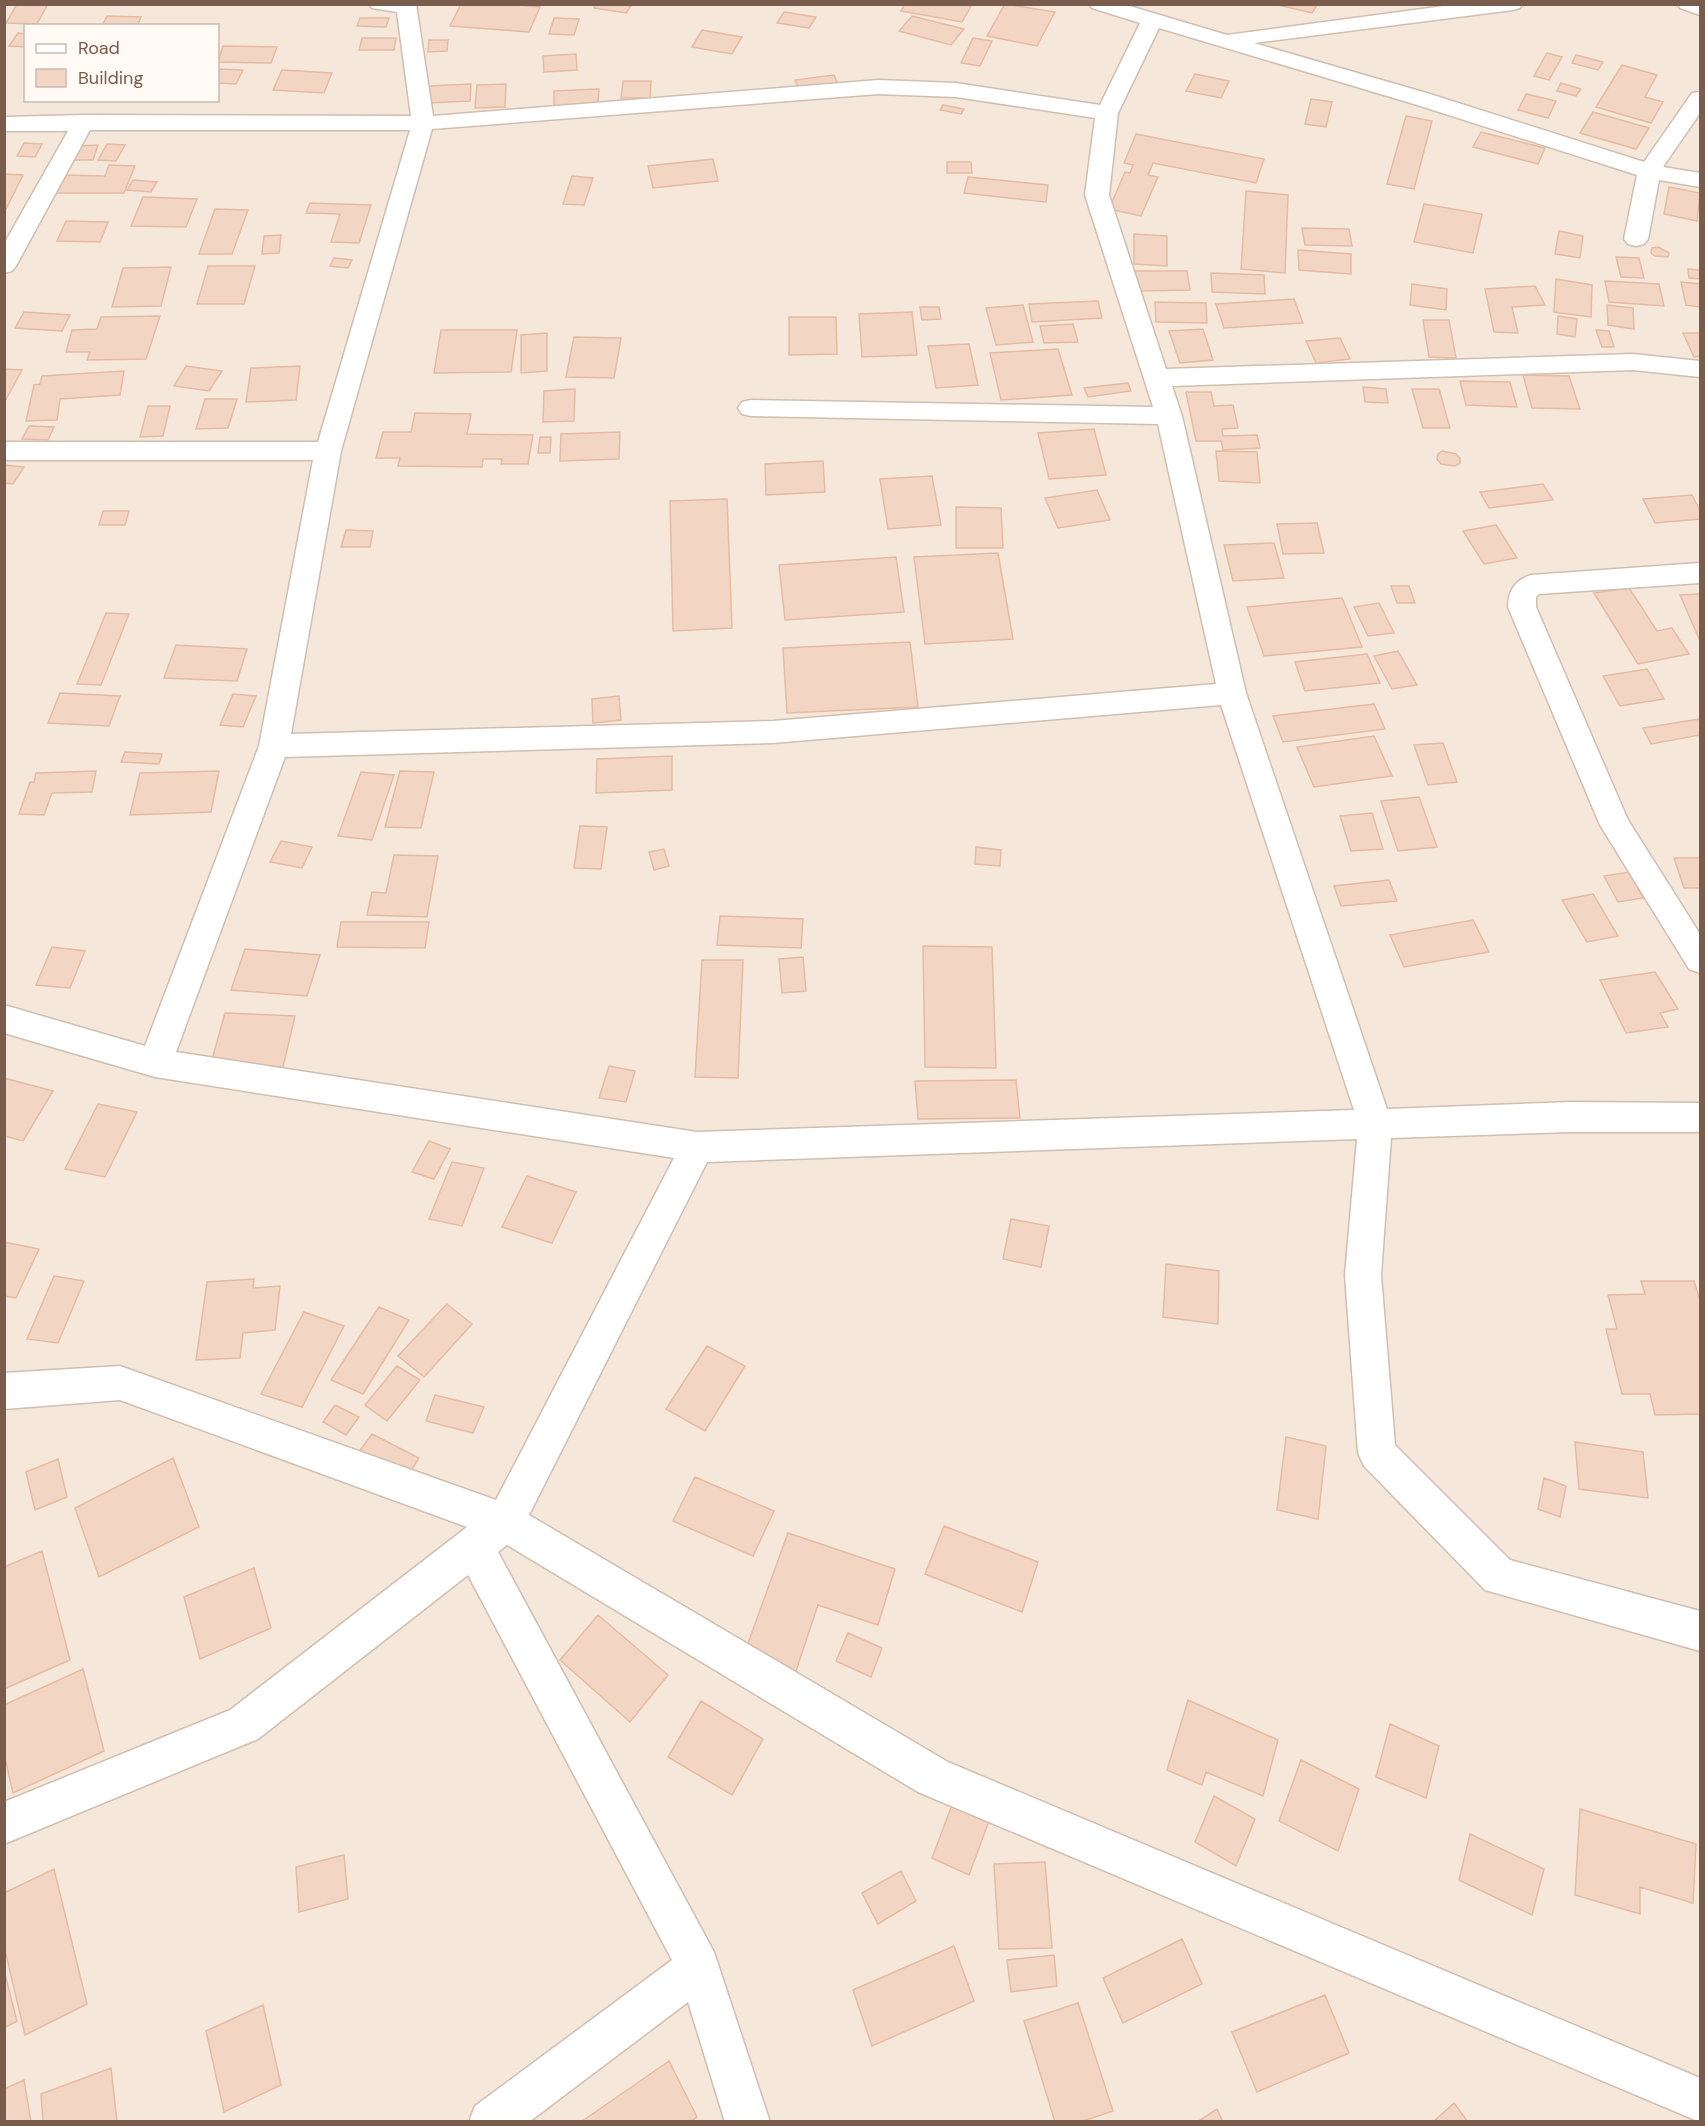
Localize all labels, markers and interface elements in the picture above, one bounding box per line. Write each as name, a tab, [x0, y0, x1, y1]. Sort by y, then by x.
legend	[24, 24, 219, 102]
text: Road	[78, 36, 120, 60]
text: Building	[78, 66, 143, 90]

